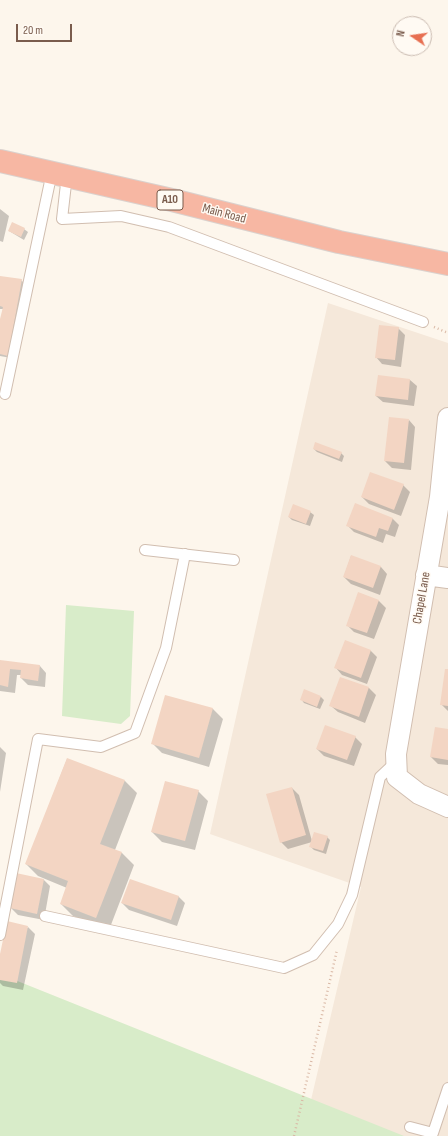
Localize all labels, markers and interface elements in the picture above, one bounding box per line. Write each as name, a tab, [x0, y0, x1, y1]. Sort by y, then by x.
scale bar	[18, 16, 74, 42]
north arrow	[392, 16, 432, 56]
text: 20 m	[23, 23, 43, 38]
text: N	[394, 29, 408, 38]
road number: A10	[157, 190, 183, 210]
street label: Main Road	[201, 201, 247, 227]
street label: Chapel Lane	[410, 571, 434, 625]

